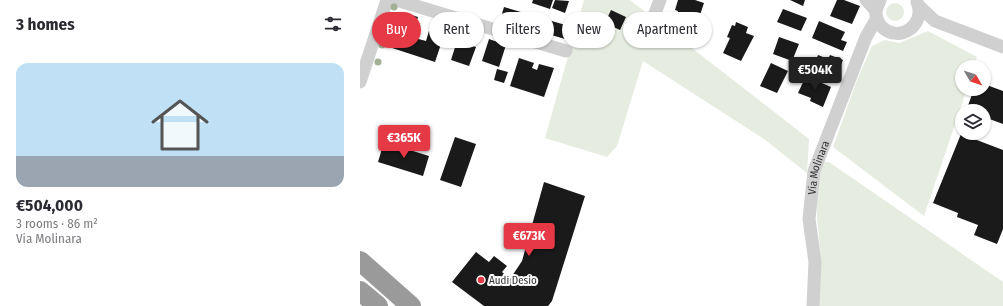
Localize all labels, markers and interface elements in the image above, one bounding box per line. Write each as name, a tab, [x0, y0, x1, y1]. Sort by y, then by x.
chip: Buy	[372, 12, 421, 48]
chip: Rent	[429, 12, 484, 48]
chip: Filters	[492, 12, 554, 48]
chip: New	[562, 12, 615, 48]
chip: Apartment	[623, 12, 712, 48]
icon: filters	[322, 13, 344, 35]
text: 3 homes	[16, 14, 75, 35]
pin: €504K	[787, 57, 843, 91]
north arrow	[955, 60, 991, 96]
map controls	[955, 60, 991, 140]
text: €504K	[798, 62, 832, 77]
icon: home	[144, 89, 216, 161]
button: layers	[955, 104, 991, 140]
pin: €365K	[376, 125, 432, 159]
text: €365K	[387, 130, 421, 145]
street label: Via Molinara	[806, 139, 832, 195]
text: €504,000	[16, 195, 83, 216]
text: 3 rooms · 86 m²	[16, 216, 98, 231]
pin: €673K	[501, 223, 557, 257]
text: €673K	[513, 228, 545, 243]
text: Via Molinara	[16, 231, 82, 246]
place label: Audi Desio	[489, 274, 537, 287]
marker: Audi Desio	[476, 275, 486, 285]

